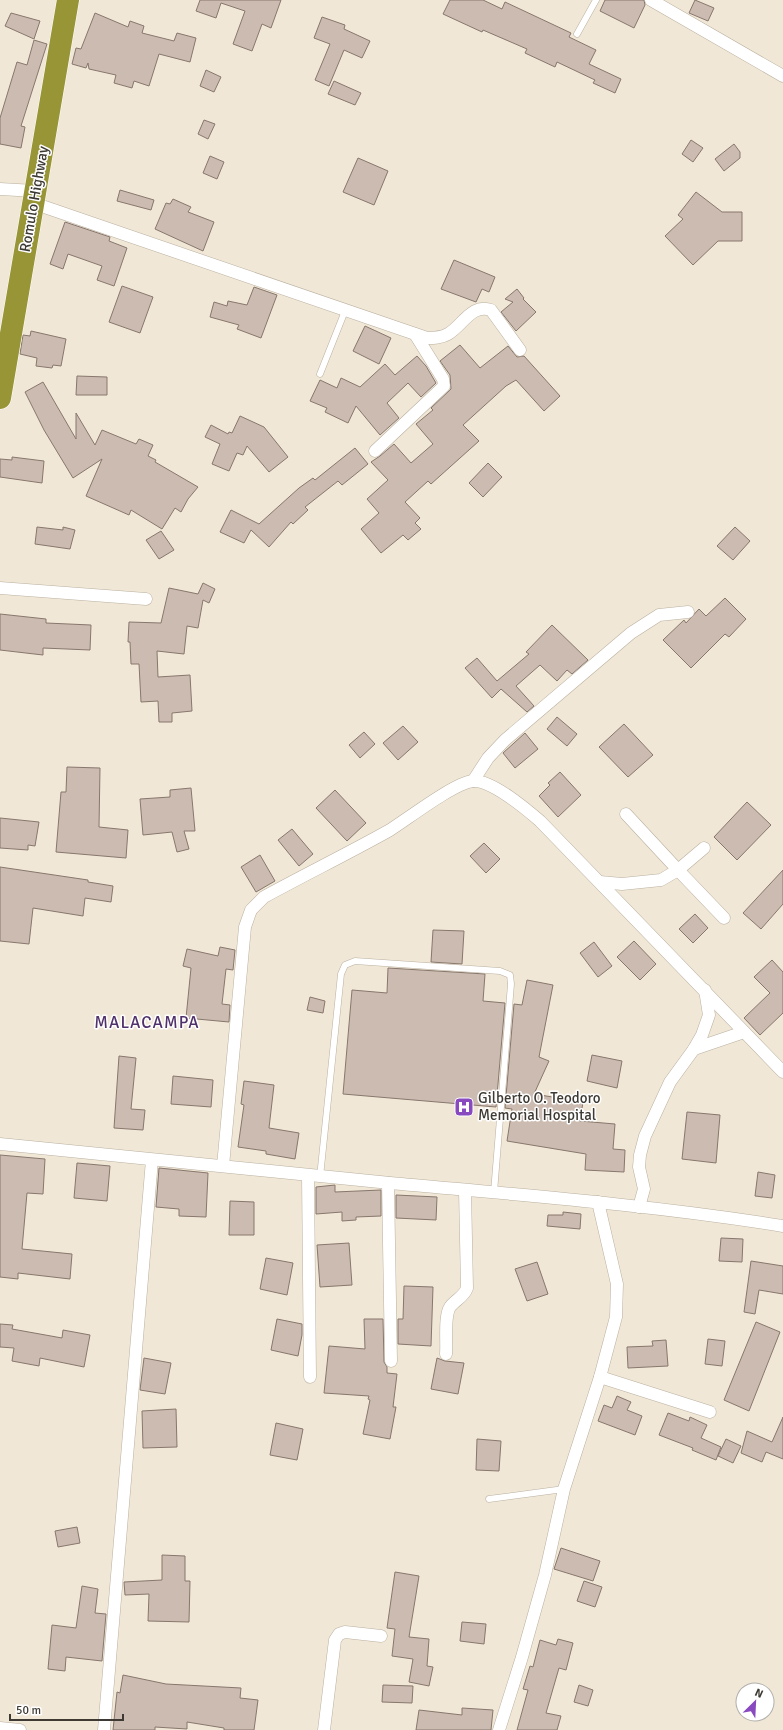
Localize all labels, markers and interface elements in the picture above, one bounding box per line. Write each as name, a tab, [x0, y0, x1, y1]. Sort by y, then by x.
street label: Romulo Highway	[16, 145, 52, 253]
district label: MALACAMPA	[94, 1012, 200, 1033]
place label: Gilberto O. Teodoro Memorial Hospital	[478, 1089, 601, 1124]
hospital icon: Gilberto O. Teodoro Memorial Hospital	[453, 1096, 475, 1118]
north arrow	[735, 1682, 775, 1722]
text: N	[753, 1686, 765, 1701]
scale bar	[10, 1696, 123, 1722]
text: 50 m	[16, 1703, 41, 1718]

